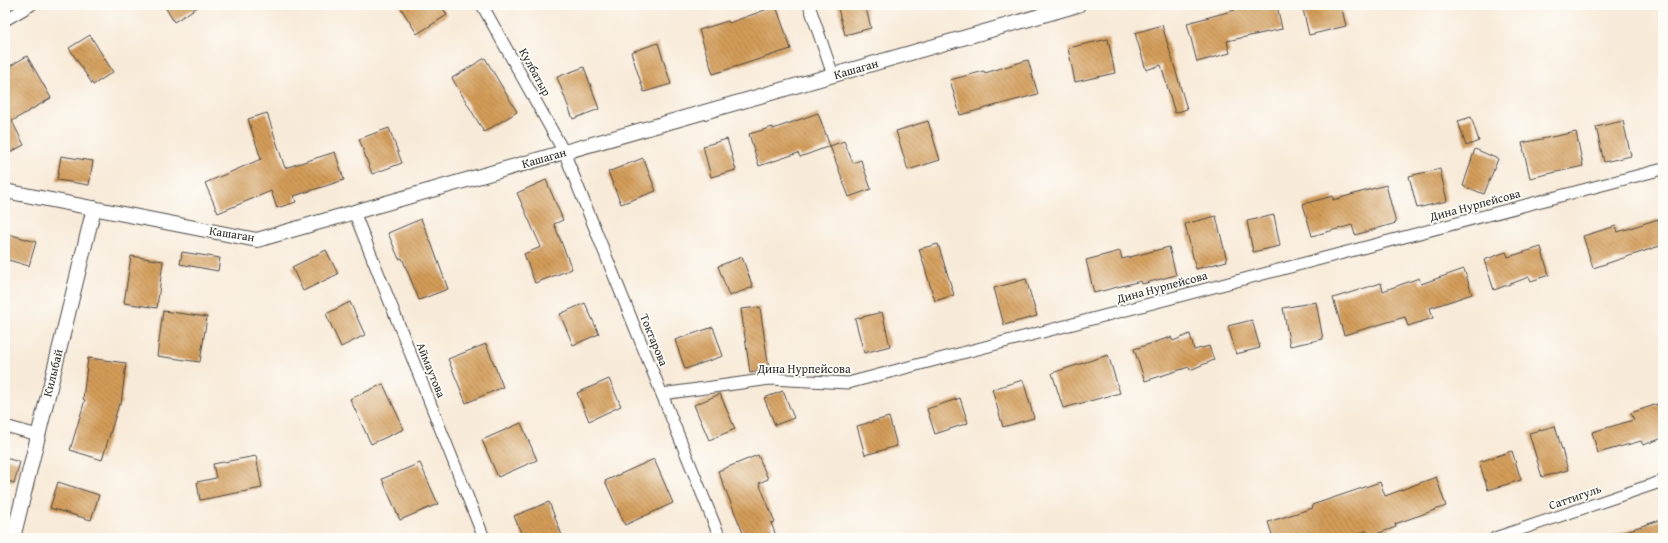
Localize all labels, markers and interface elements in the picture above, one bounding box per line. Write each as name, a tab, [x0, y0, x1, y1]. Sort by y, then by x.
street label: Кулбатыр	[515, 45, 556, 99]
street label: Кашаган	[832, 54, 880, 83]
street label: Кашаган	[520, 143, 568, 172]
street label: Дина Нурпейсова	[1427, 184, 1522, 225]
street label: Кашаган	[208, 222, 256, 245]
street label: Дина Нурпейсова	[1114, 266, 1209, 307]
street label: Токтарова	[636, 311, 673, 369]
street label: Аймаутова	[413, 340, 450, 400]
street label: Килыбай	[38, 347, 67, 398]
street label: Дина Нурпейсова	[756, 360, 851, 377]
street label: Саттигуль	[1546, 480, 1604, 513]

